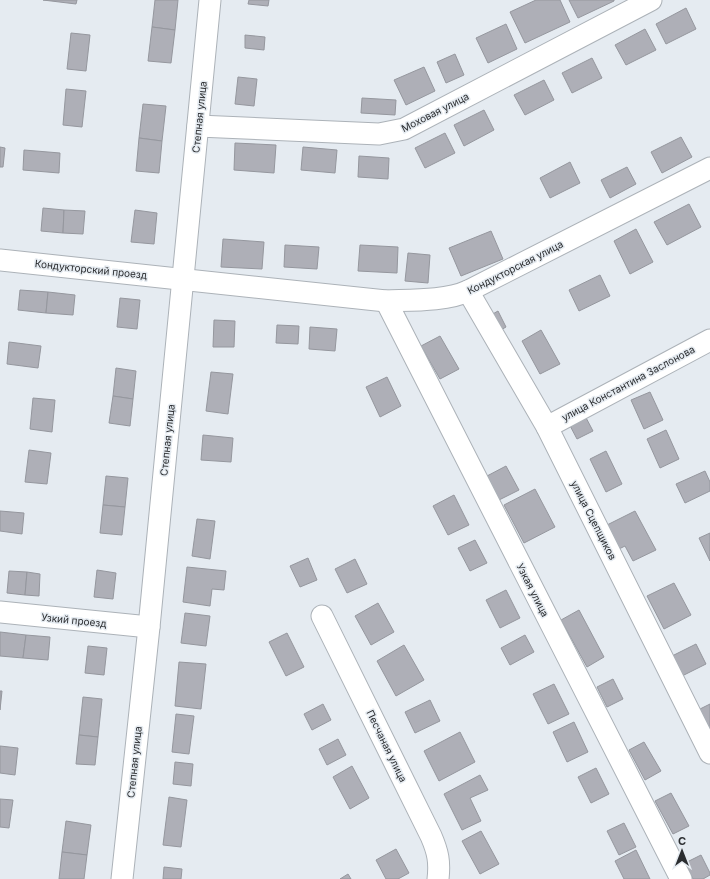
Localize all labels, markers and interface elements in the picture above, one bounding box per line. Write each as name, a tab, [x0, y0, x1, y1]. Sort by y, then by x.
street label: Степная улица	[189, 81, 209, 153]
street label: Моховая улица	[399, 90, 471, 134]
street label: Кондукторская улица	[465, 238, 565, 296]
street label: Кондукторский проезд	[34, 257, 148, 281]
street label: улица Константина Заслонова	[559, 343, 697, 423]
street label: Степная улица	[157, 404, 177, 476]
street label: улица Сцепщиков	[569, 478, 619, 562]
street label: Узкая улица	[514, 561, 552, 619]
street label: Узкий проезд	[41, 611, 107, 629]
street label: Песчаная улица	[364, 708, 410, 784]
street label: Степная улица	[124, 726, 144, 798]
north arrow	[662, 831, 702, 871]
text: С	[678, 834, 686, 848]

